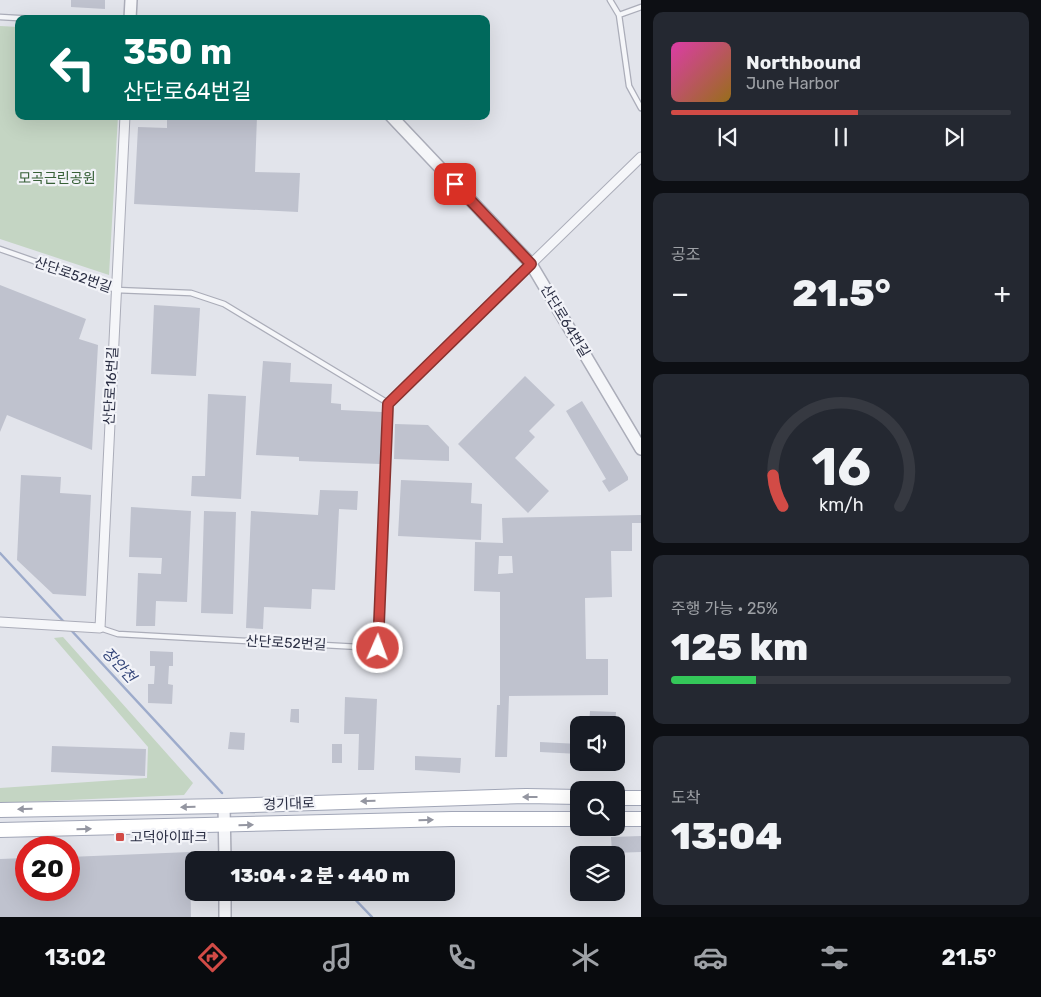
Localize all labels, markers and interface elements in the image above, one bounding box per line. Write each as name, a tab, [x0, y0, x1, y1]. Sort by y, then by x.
text: 350 m	[123, 31, 232, 73]
icon: left	[40, 35, 105, 100]
text: Northbound	[746, 51, 861, 74]
text: June Harbor	[746, 74, 839, 93]
text: 산단로64번길	[123, 78, 251, 105]
icon: previous	[714, 123, 742, 151]
icon: pause	[827, 123, 855, 151]
icon: next	[940, 123, 968, 151]
pin	[434, 163, 476, 205]
park label: 모곡근린공원	[18, 170, 96, 187]
icon: arrive	[441, 170, 469, 198]
text: 공조	[671, 245, 700, 264]
street label: 산단로52번길	[32, 254, 114, 296]
text: 21.5°	[792, 270, 891, 316]
text: −	[671, 277, 689, 310]
text: +	[994, 277, 1011, 310]
street label: 산단로64번길	[537, 282, 593, 360]
street label: 산단로16번길	[100, 346, 122, 426]
text: 16	[811, 436, 871, 498]
text: km/h	[819, 494, 863, 515]
text: 주행 가능 · 25%	[671, 599, 778, 618]
position arrow	[351, 621, 403, 673]
text: 125 km	[671, 624, 808, 670]
street label: 산단로52번길	[245, 632, 327, 654]
water label: 장안천	[98, 644, 141, 688]
map controls	[570, 716, 625, 901]
button: sound	[570, 716, 625, 771]
button: search	[570, 781, 625, 836]
text: 도착	[671, 788, 700, 807]
one-way arrow	[522, 793, 538, 801]
street label: 경기대로	[263, 795, 315, 813]
one-way arrow	[359, 798, 375, 806]
one-way arrow	[179, 803, 195, 811]
one-way arrow	[17, 805, 33, 813]
text: 13:04	[671, 813, 782, 859]
one-way arrow	[418, 816, 434, 824]
one-way arrow	[238, 820, 254, 828]
one-way arrow	[76, 825, 92, 833]
place label: 고덕아이파크	[130, 829, 207, 846]
marker: 고덕아이파크	[114, 831, 126, 843]
speed limit sign: 20	[15, 836, 80, 901]
button: layers	[570, 846, 625, 901]
text: 13:04 · 2 분 · 440 m	[230, 864, 410, 887]
icon: directions	[195, 940, 230, 975]
icon: music	[320, 940, 355, 975]
icon: phone	[444, 940, 479, 975]
icon: climate	[568, 940, 603, 975]
icon: car	[693, 940, 728, 975]
icon: filters	[817, 940, 852, 975]
text: 13:02	[45, 944, 106, 971]
text: 21.5°	[942, 944, 996, 971]

